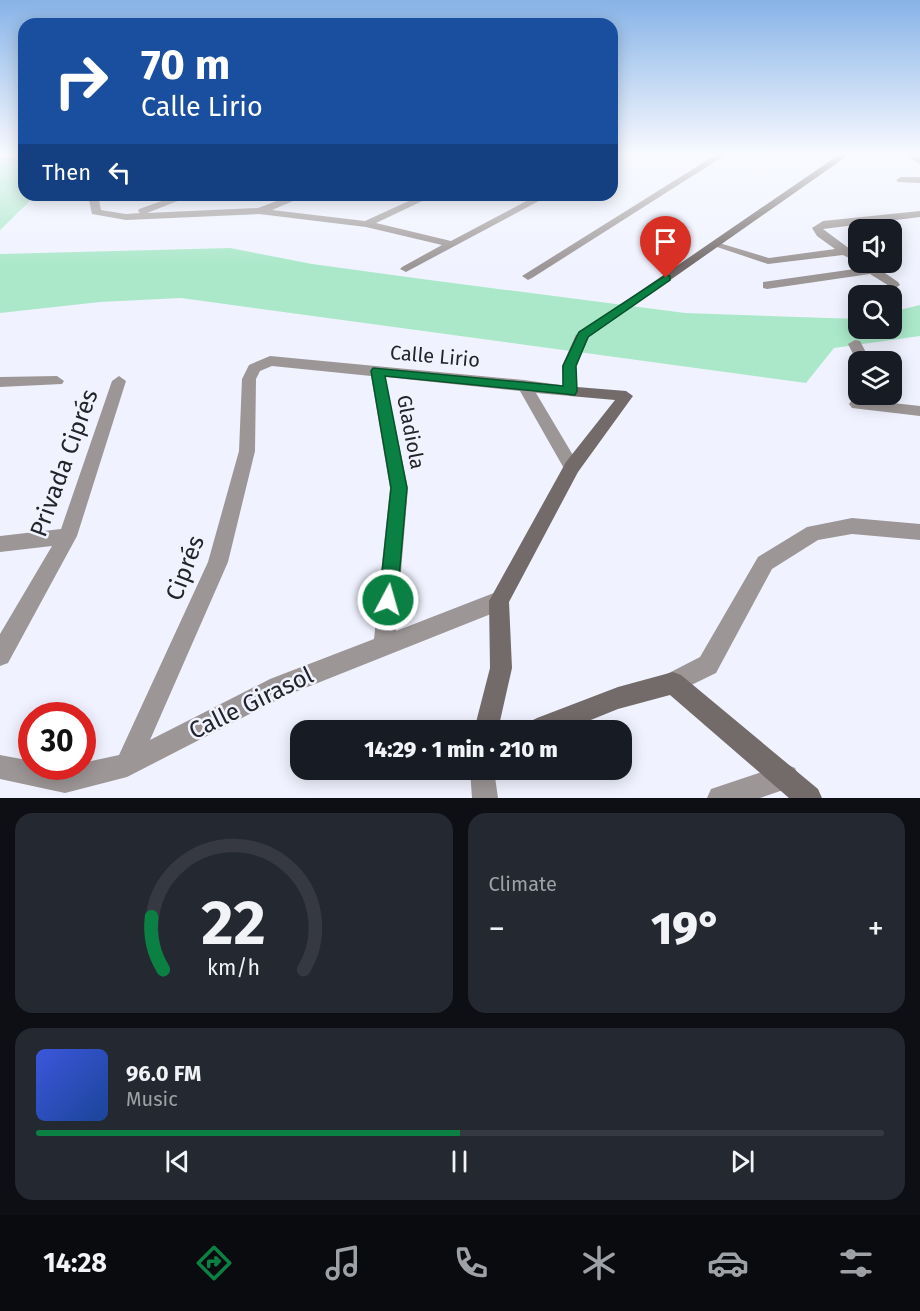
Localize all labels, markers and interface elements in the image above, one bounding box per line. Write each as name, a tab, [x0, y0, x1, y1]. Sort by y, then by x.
text: 70 m	[141, 40, 230, 90]
icon: right	[42, 42, 120, 120]
text: Calle Lirio	[141, 91, 263, 123]
icon: left	[103, 156, 136, 189]
text: Then	[42, 159, 91, 186]
pin	[640, 216, 691, 278]
map controls	[848, 219, 902, 405]
button: sound	[848, 219, 902, 273]
icon: arrive	[649, 225, 682, 258]
button: search	[848, 285, 902, 339]
street label: Calle Lirio	[389, 340, 481, 372]
button: layers	[848, 351, 902, 405]
street label: Privada Ciprés	[24, 385, 104, 541]
street label: Gladiola	[392, 393, 430, 471]
street label: Ciprés	[160, 532, 210, 604]
position arrow	[356, 568, 420, 632]
street label: Calle Girasol	[184, 661, 318, 745]
speed limit sign: 30	[18, 702, 96, 780]
text: 14:29 · 1 min · 210 m	[364, 736, 558, 763]
text: Climate	[489, 872, 557, 896]
text: 22	[201, 886, 266, 961]
text: 19°	[651, 902, 721, 956]
text: −	[489, 909, 505, 949]
text: +	[868, 909, 884, 949]
text: km/h	[207, 955, 260, 981]
text: 96.0 FM	[126, 1060, 201, 1087]
text: Music	[126, 1087, 178, 1111]
icon: previous	[161, 1145, 194, 1178]
icon: pause	[443, 1145, 476, 1178]
icon: next	[726, 1145, 759, 1178]
icon: directions	[193, 1242, 235, 1284]
icon: music	[322, 1242, 364, 1284]
icon: phone	[450, 1242, 492, 1284]
icon: climate	[578, 1242, 620, 1284]
icon: car	[707, 1242, 749, 1284]
icon: filters	[835, 1242, 877, 1284]
text: 14:28	[43, 1247, 107, 1279]

